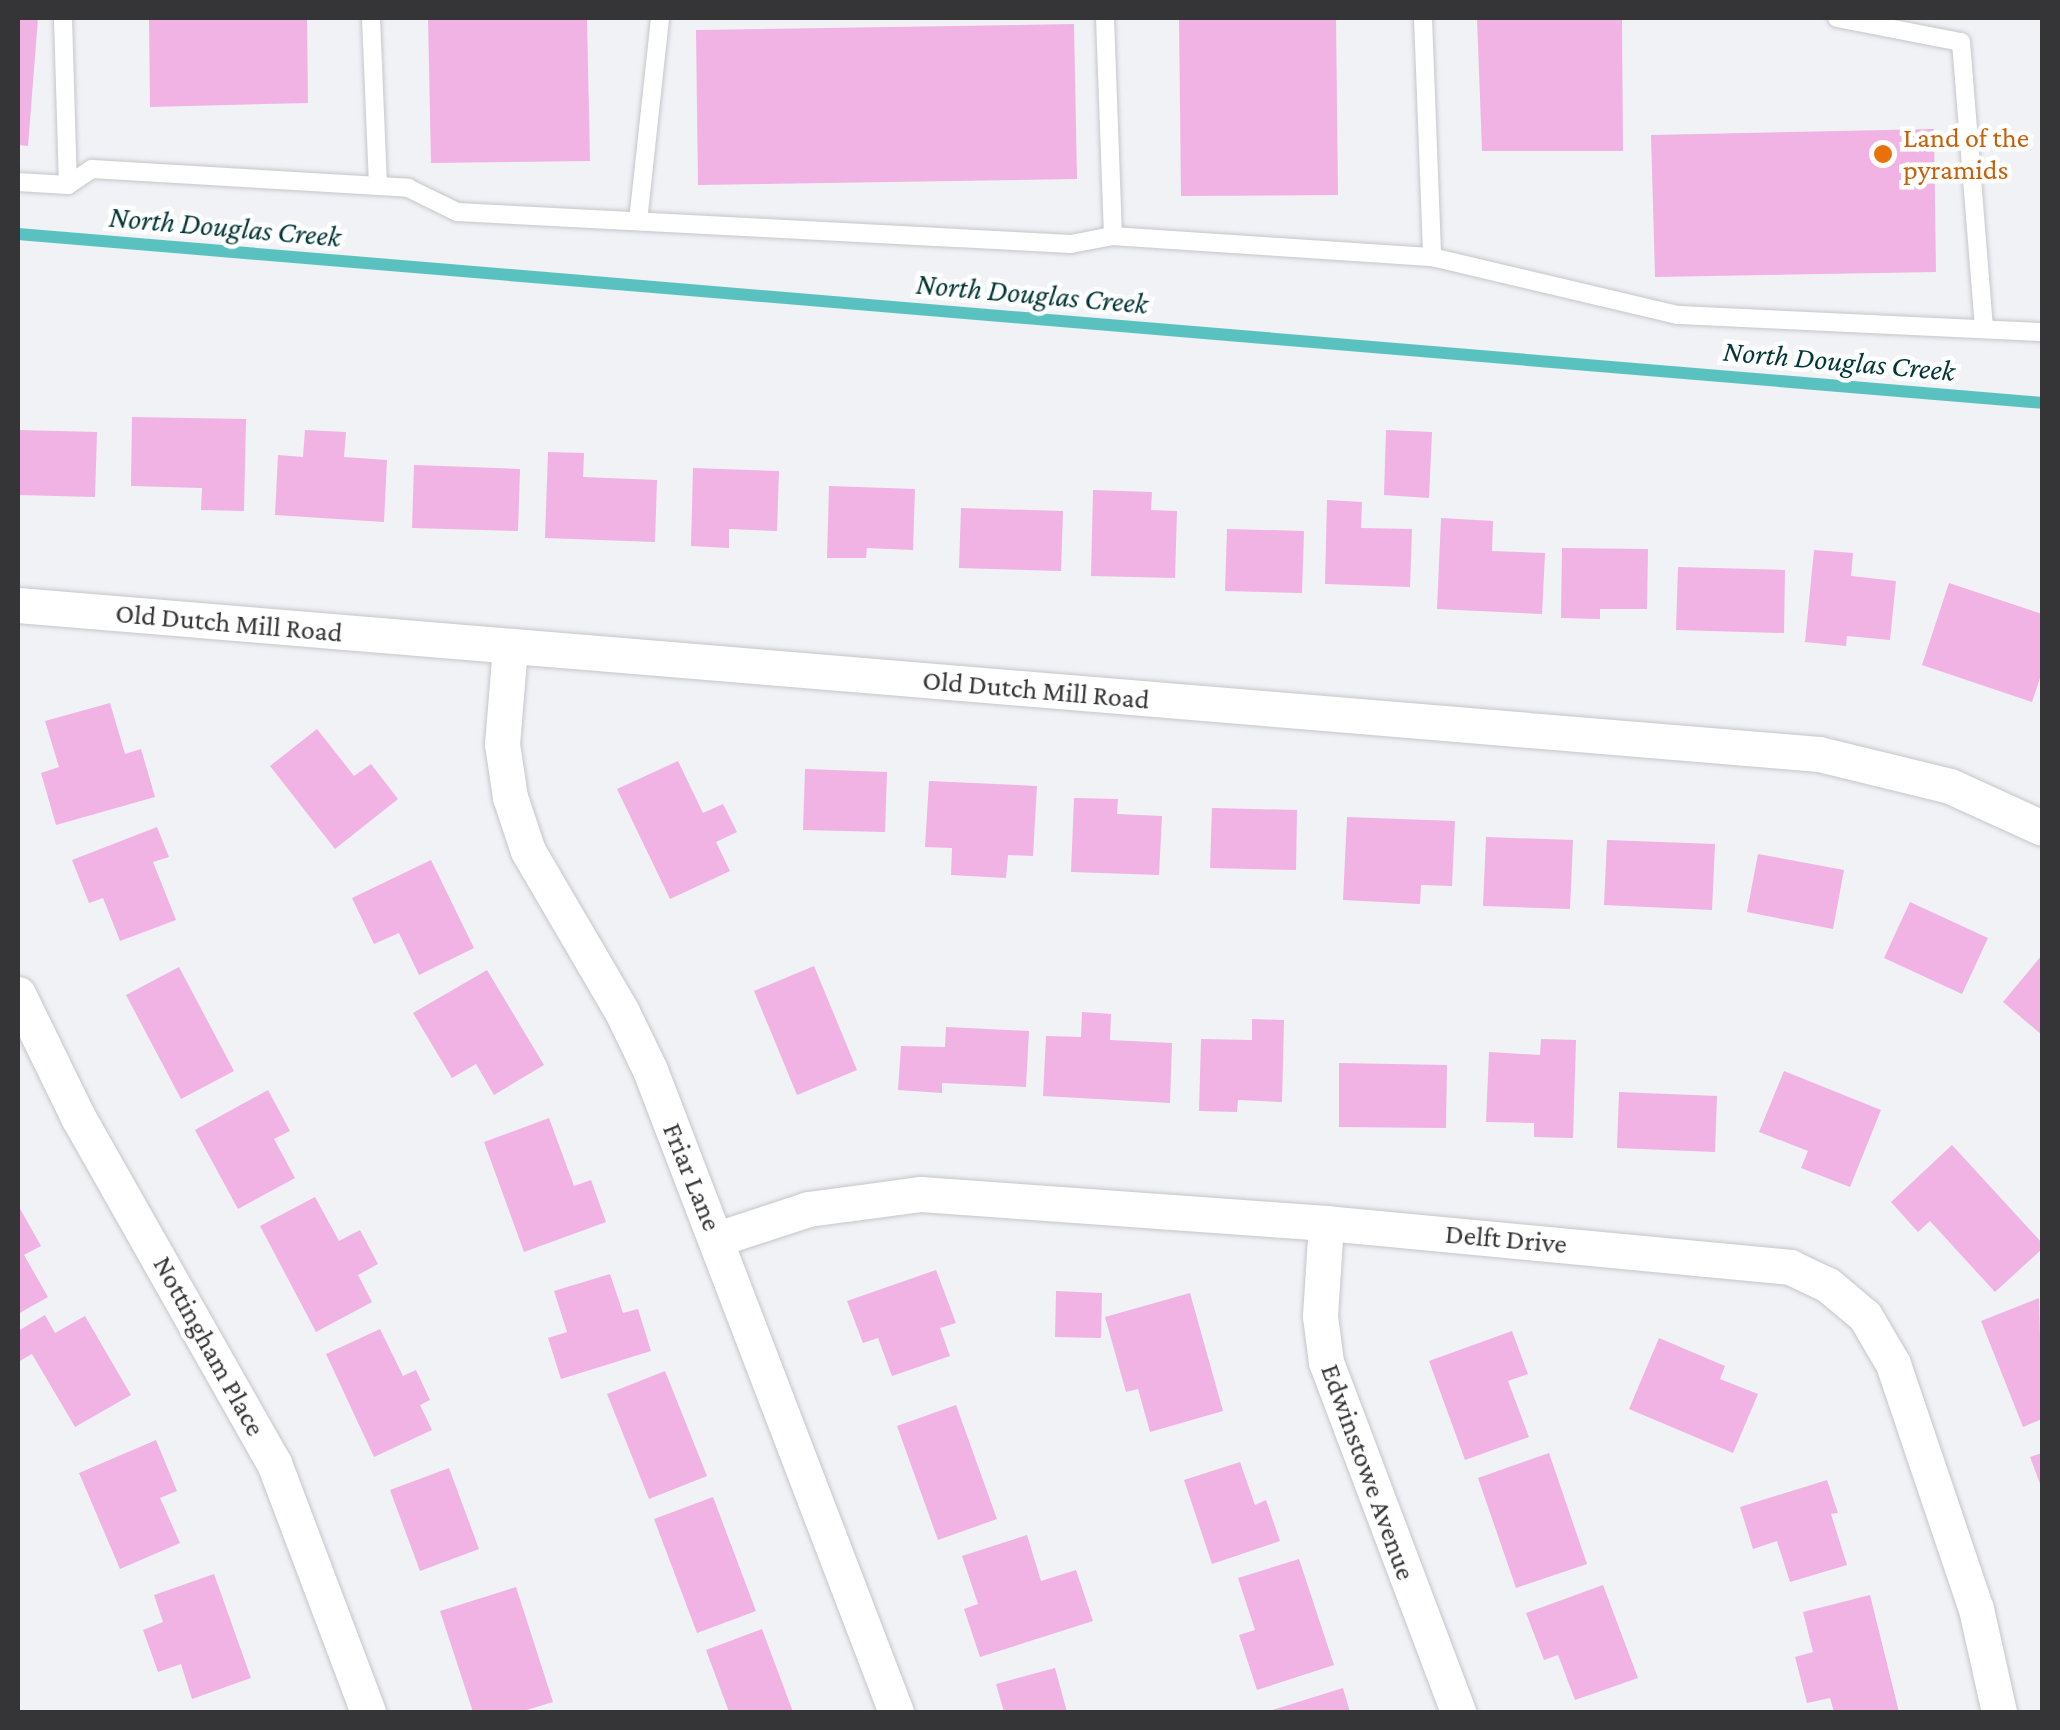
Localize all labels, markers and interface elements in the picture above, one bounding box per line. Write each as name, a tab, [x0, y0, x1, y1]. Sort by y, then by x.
place label: Land of the pyramids	[1903, 121, 2029, 187]
marker: Land of the pyramids	[1872, 143, 1894, 165]
water label: North Douglas Creek	[108, 199, 342, 255]
water label: North Douglas Creek	[915, 266, 1149, 322]
water label: North Douglas Creek	[1722, 333, 1956, 389]
street label: Old Dutch Mill Road	[114, 596, 344, 650]
street label: Old Dutch Mill Road	[921, 663, 1151, 717]
street label: Friar Lane	[655, 1118, 729, 1236]
street label: Delft Drive	[1444, 1217, 1568, 1261]
street label: Nottingham Place	[146, 1250, 272, 1442]
street label: Edwinstowe Avenue	[1313, 1359, 1423, 1585]

